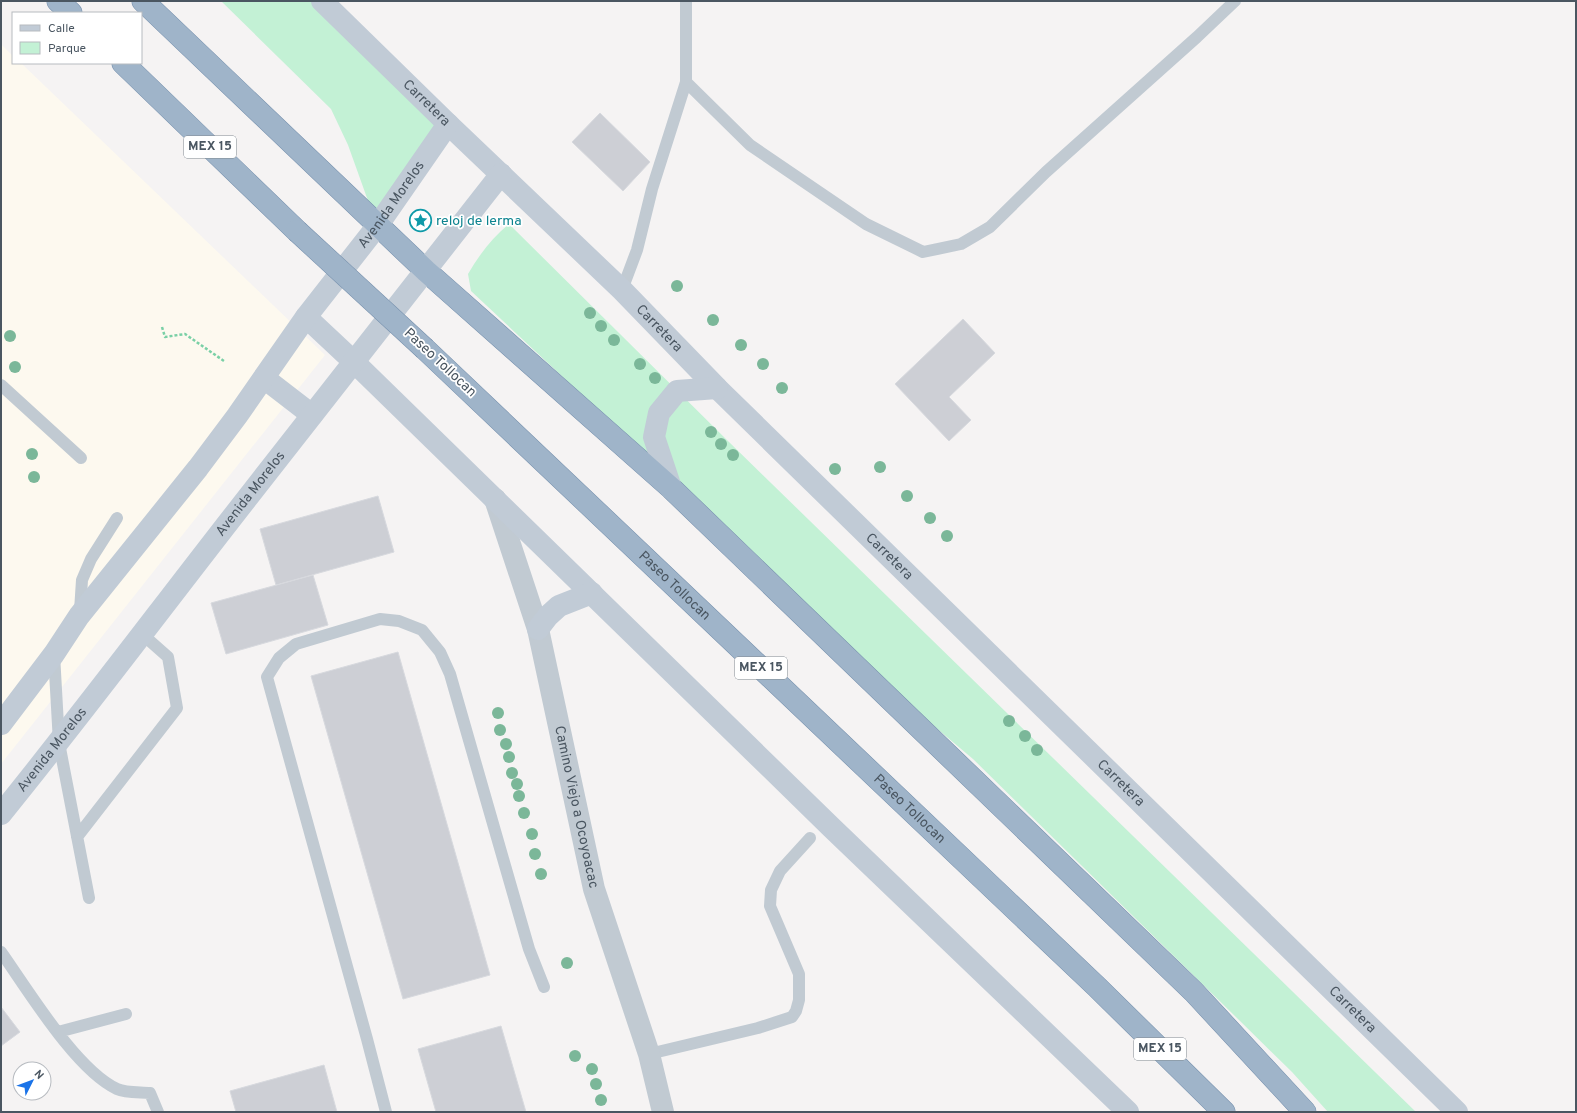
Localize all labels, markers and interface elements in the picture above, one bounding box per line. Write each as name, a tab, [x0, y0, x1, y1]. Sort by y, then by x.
legend	[12, 12, 142, 64]
text: Calle	[48, 21, 75, 37]
text: Parque	[48, 41, 86, 57]
street label: Carretera	[399, 76, 454, 130]
road number: MEX 15	[184, 136, 236, 158]
street label: Avenida Morelos	[354, 158, 428, 252]
place icon: reloj de lerma	[408, 208, 434, 234]
place label: reloj de lerma	[436, 213, 522, 230]
street label: Carretera	[632, 301, 686, 356]
street label: Paseo Tollocan	[400, 325, 480, 401]
street label: Avenida Morelos	[212, 448, 289, 540]
street label: Carretera	[862, 529, 917, 584]
street label: Paseo Tollocan	[635, 548, 714, 624]
road number: MEX 15	[735, 657, 787, 679]
street label: Avenida Morelos	[13, 704, 91, 796]
street label: Camino Viejo a Ocoyoacac	[551, 724, 602, 890]
street label: Carretera	[1093, 756, 1148, 810]
street label: Paseo Tollocan	[870, 771, 949, 847]
street label: Carretera	[1325, 983, 1380, 1037]
road number: MEX 15	[1134, 1038, 1186, 1060]
north arrow	[12, 1061, 52, 1101]
text: N	[31, 1067, 47, 1083]

